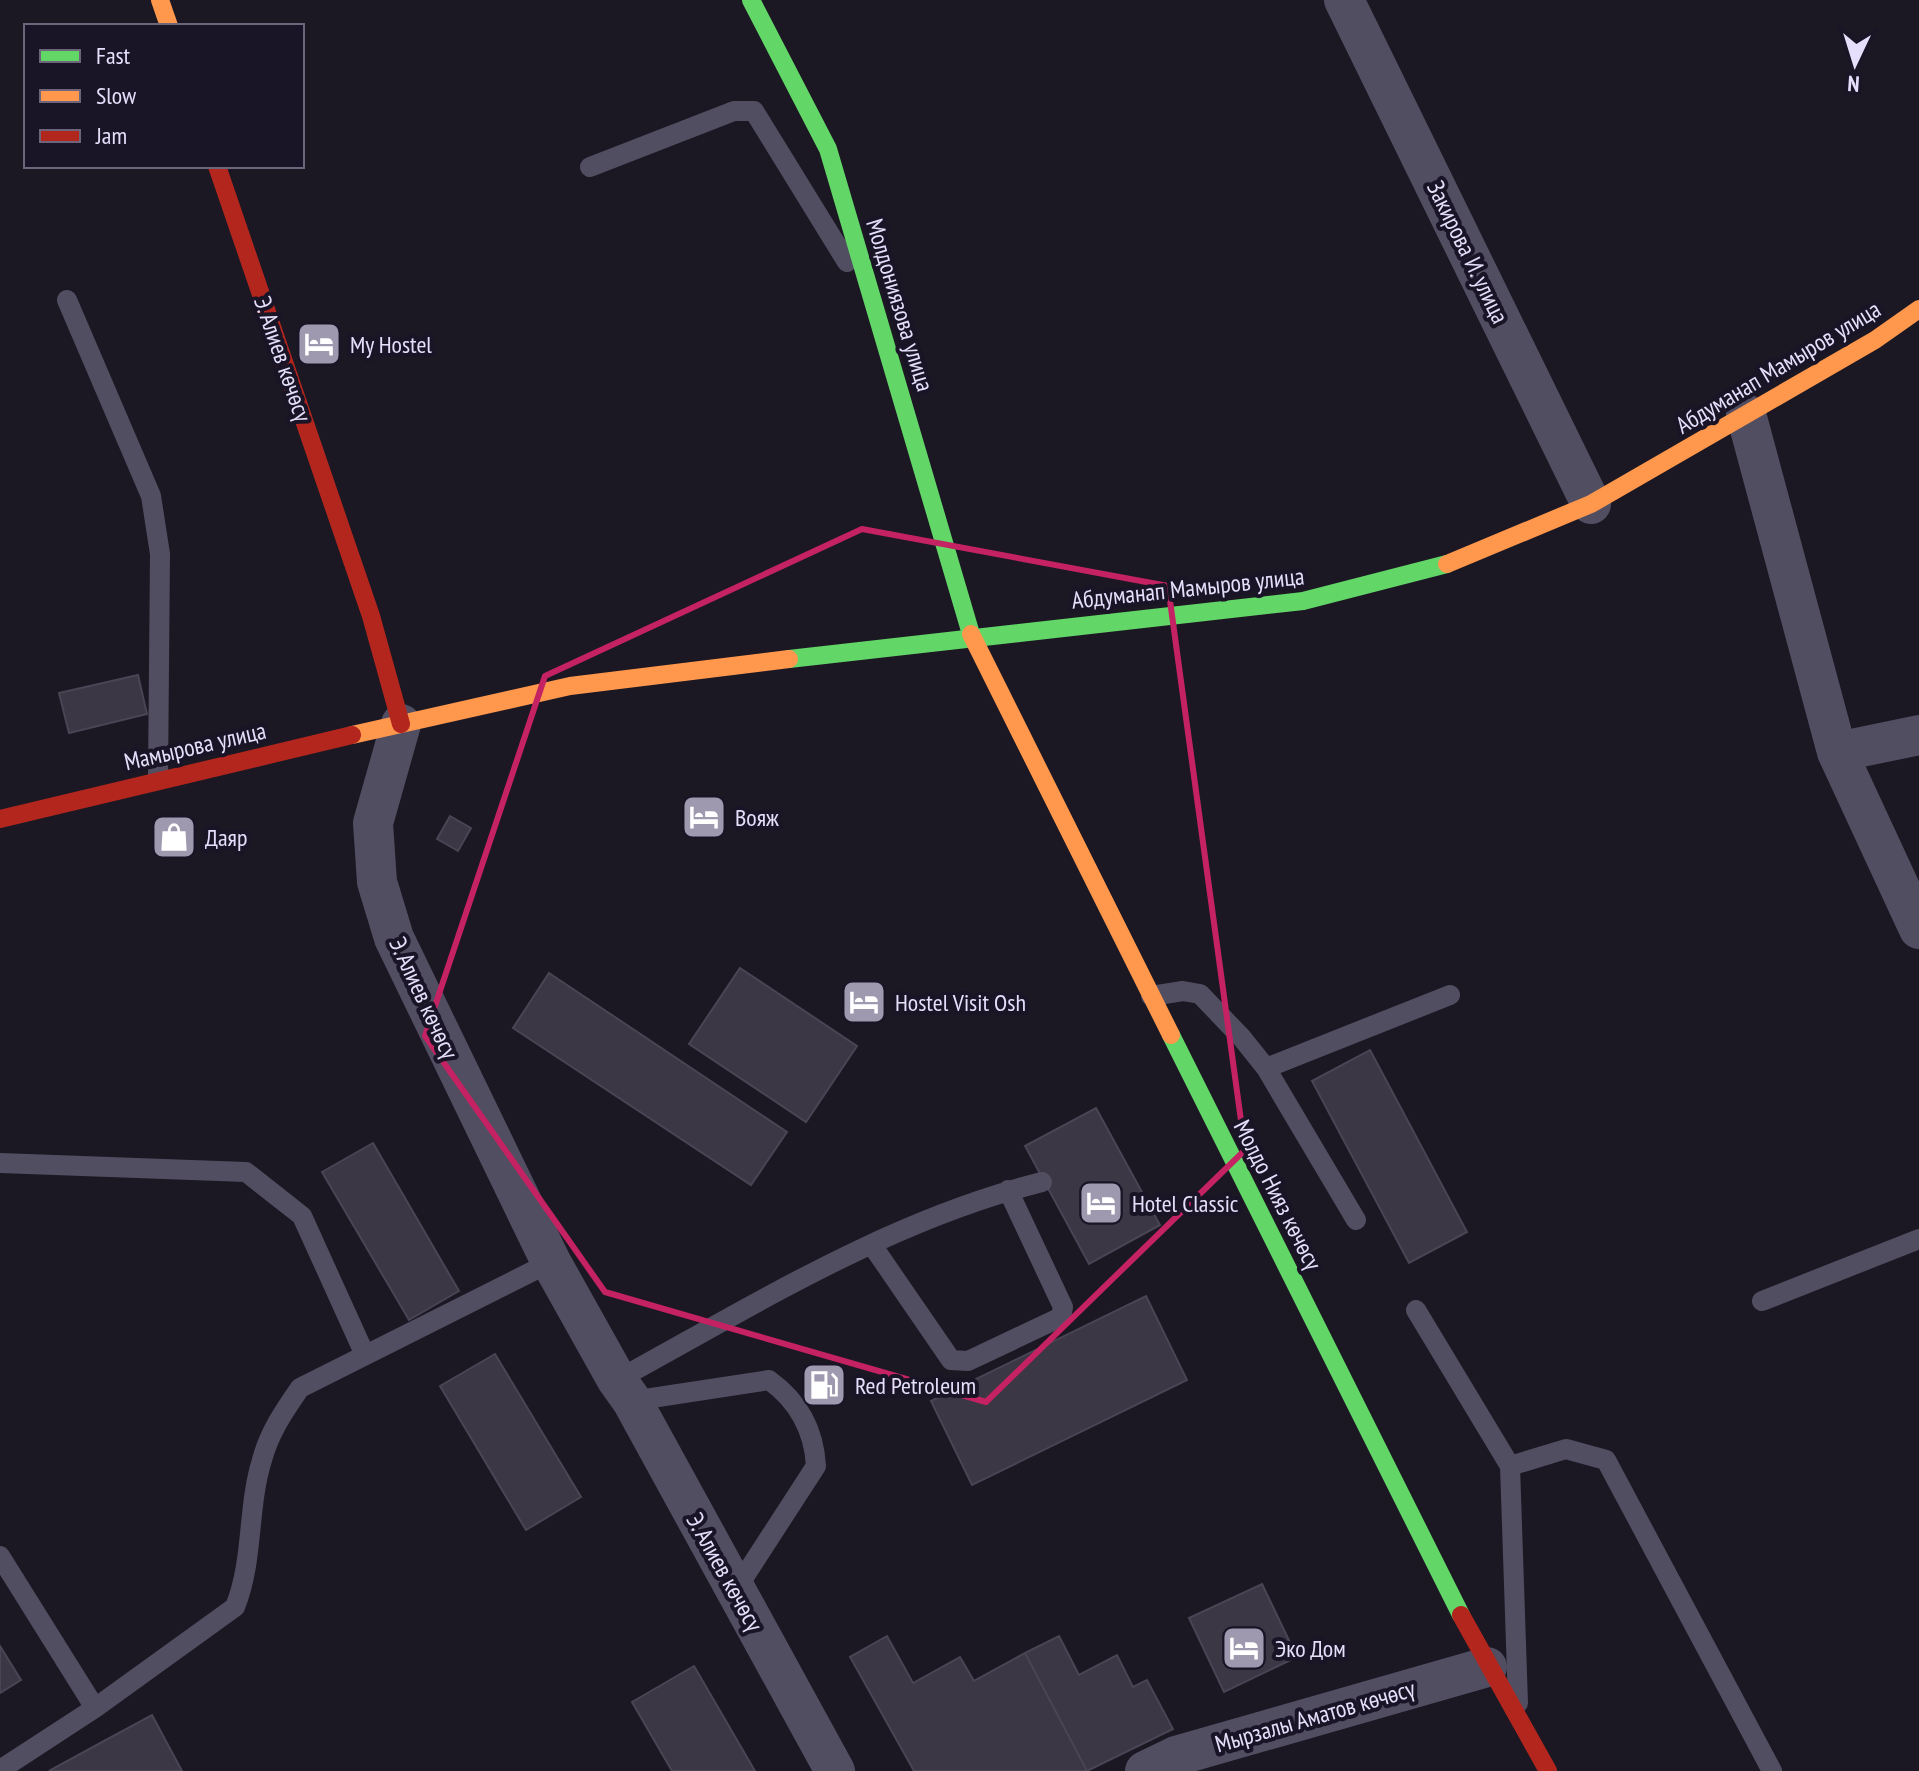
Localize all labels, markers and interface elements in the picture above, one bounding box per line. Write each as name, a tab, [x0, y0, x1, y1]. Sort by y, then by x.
legend	[24, 24, 304, 168]
north arrow	[1815, 24, 1895, 104]
text: Fast	[96, 40, 131, 71]
text: N	[1847, 70, 1861, 98]
text: Slow	[96, 80, 137, 111]
text: Jam	[95, 120, 127, 151]
street label: Закирова И. улица	[1420, 176, 1516, 328]
street label: Молдониязова улица	[859, 215, 941, 395]
street label: Э. Алиев көчөсү	[247, 292, 319, 426]
street label: Абдуманап Мамыров улица	[1670, 293, 1886, 441]
hotel icon: My Hostel	[295, 320, 343, 368]
place label: My Hostel	[350, 329, 432, 360]
street label: Абдуманап Мамыров улица	[1070, 560, 1306, 616]
street label: Мамырова улица	[121, 715, 269, 777]
hotel icon: Вояж	[680, 793, 728, 841]
place label: Вояж	[735, 802, 779, 833]
shop icon: Даяр	[150, 813, 198, 861]
place label: Даяр	[205, 822, 247, 853]
street label: Э. Алиев көчөсү	[382, 932, 466, 1064]
hotel icon: Hostel Visit Osh	[840, 978, 888, 1026]
place label: Hostel Visit Osh	[895, 987, 1026, 1018]
street label: Молдо Нияз көчөсү	[1227, 1115, 1329, 1276]
hotel icon: Hotel Classic	[1077, 1179, 1125, 1227]
place label: Hotel Classic	[1132, 1188, 1239, 1219]
fuel station icon: Red Petroleum	[800, 1361, 848, 1409]
place label: Red Petroleum	[855, 1370, 976, 1401]
street label: Э. Алиев көчөсү	[680, 1507, 771, 1637]
hotel icon: Эко Дом	[1220, 1624, 1268, 1672]
place label: Эко Дом	[1275, 1633, 1346, 1664]
street label: Мырзалы Аматов көчөсү	[1211, 1672, 1419, 1759]

